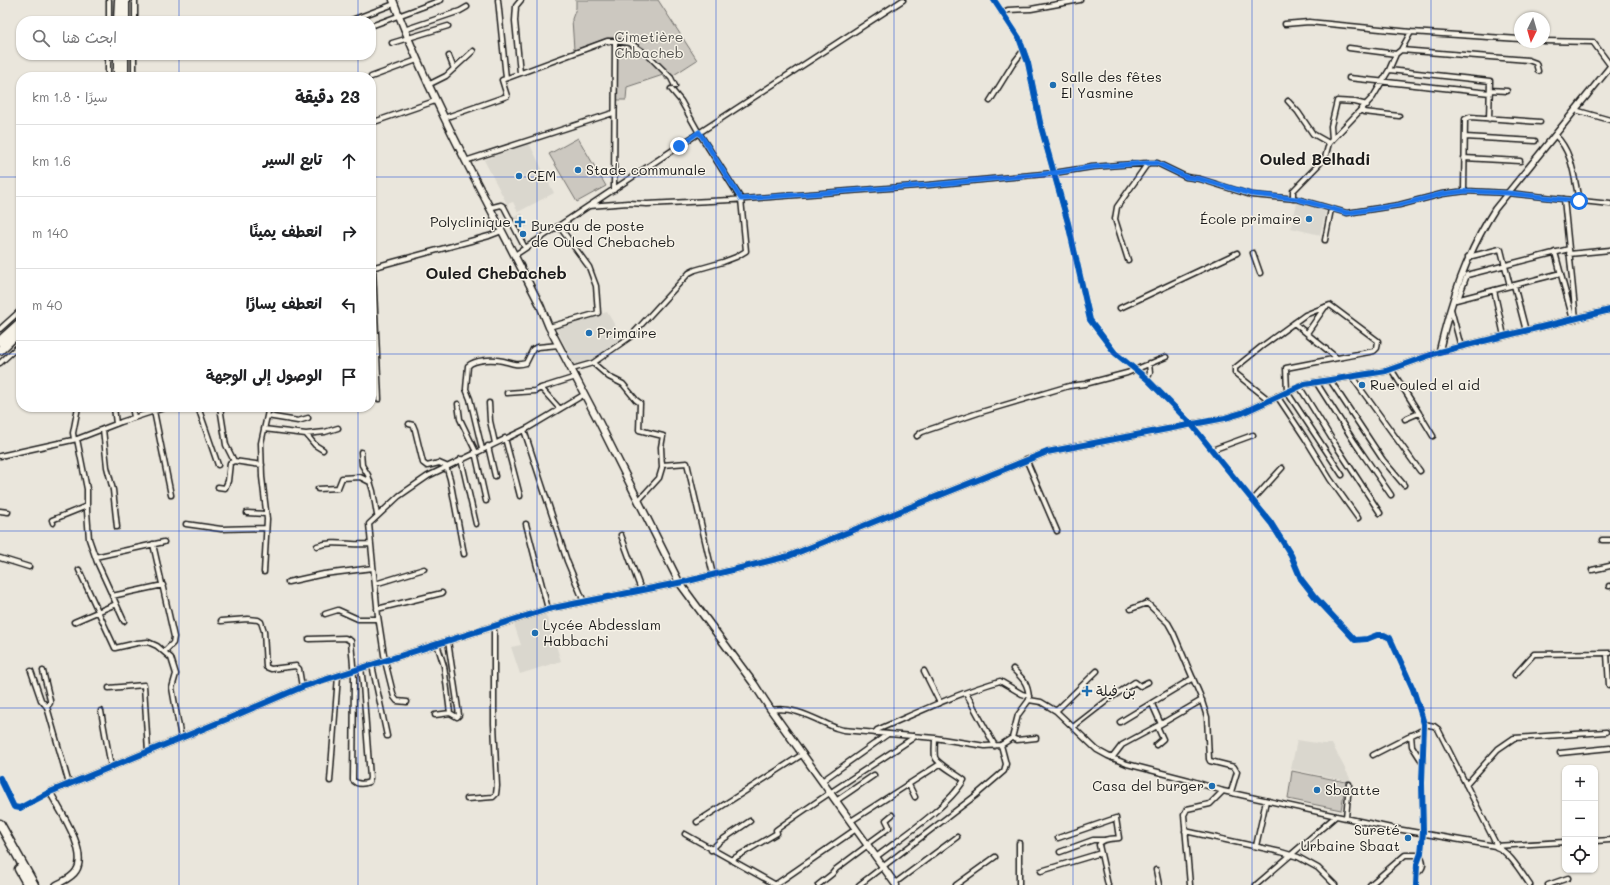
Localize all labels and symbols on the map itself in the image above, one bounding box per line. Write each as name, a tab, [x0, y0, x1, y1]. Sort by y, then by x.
north arrow	[1514, 12, 1550, 48]
park label: Cimetière Chbacheb	[614, 27, 684, 62]
place label: Salle des fêtes El Yasmine	[1061, 67, 1162, 102]
marker: Salle des fêtes El Yasmine	[1048, 80, 1058, 90]
route end	[670, 137, 688, 155]
district label: Ouled Belhadi	[1259, 148, 1371, 169]
place label: Stade communale	[586, 160, 706, 179]
marker: Stade communale	[573, 165, 583, 175]
place label: CEM	[527, 166, 556, 185]
marker: CEM	[514, 171, 524, 181]
route start	[1570, 192, 1588, 210]
place label: École primaire	[1200, 209, 1301, 228]
place label: Polyclinique	[430, 212, 511, 231]
marker: École primaire	[1304, 214, 1314, 224]
marker: Polyclinique	[514, 216, 526, 228]
place label: Bureau de poste de Ouled Chebacheb	[531, 216, 675, 251]
marker: Bureau de poste de Ouled Chebacheb	[518, 229, 528, 239]
district label: Ouled Chebacheb	[425, 262, 567, 283]
place label: Primaire	[597, 323, 657, 342]
marker: Primaire	[584, 328, 594, 338]
place label: Rue ouled el aid	[1370, 375, 1480, 394]
marker: Rue ouled el aid	[1357, 380, 1367, 390]
place label: Lycée Abdesslam Habbachi	[543, 615, 661, 650]
marker: Lycée Abdesslam Habbachi	[530, 628, 540, 638]
place label: بن فيلة	[1096, 681, 1136, 700]
marker: بن فيلة	[1081, 685, 1093, 697]
place label: Casa del burger	[1092, 776, 1204, 795]
place label: Sbaatte	[1325, 780, 1380, 799]
marker: Casa del burger	[1207, 781, 1217, 791]
marker: Sbaatte	[1312, 785, 1322, 795]
place label: Sureté Urbaine Sbaat	[1300, 820, 1400, 855]
marker: Sureté Urbaine Sbaat	[1403, 833, 1413, 843]

